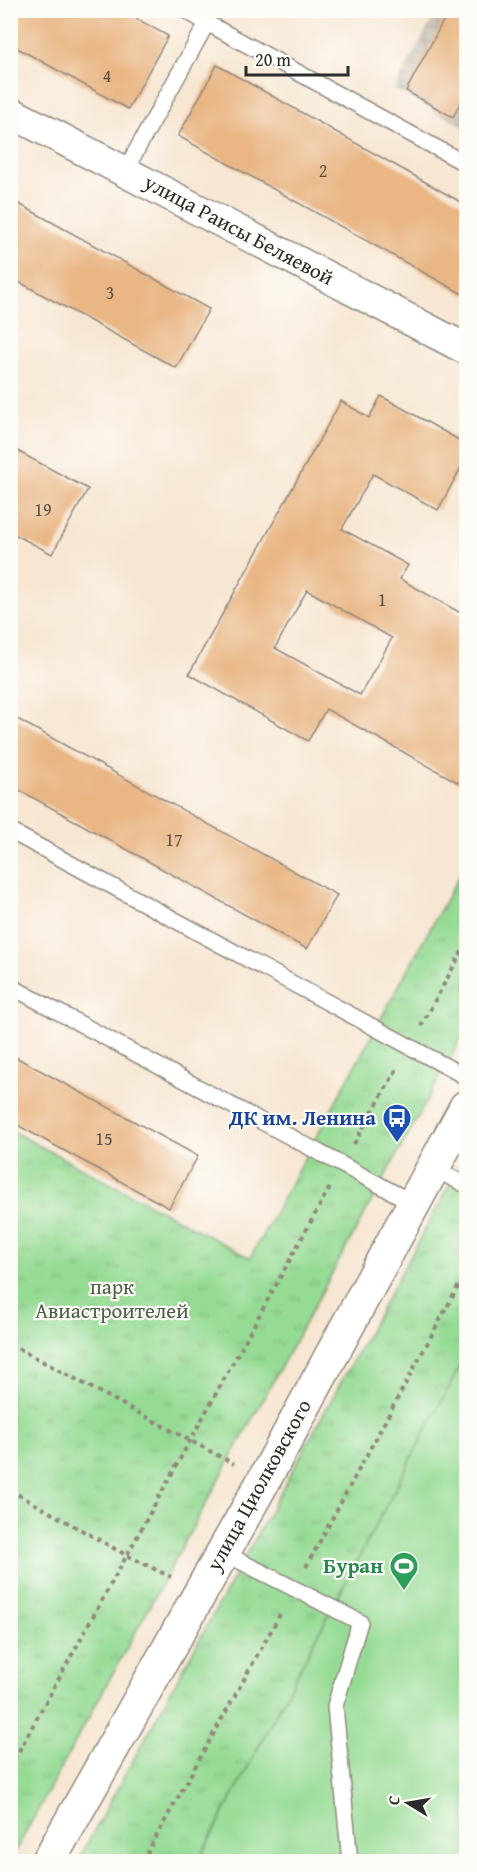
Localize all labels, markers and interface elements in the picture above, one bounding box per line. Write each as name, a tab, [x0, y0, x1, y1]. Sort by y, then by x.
scale bar	[246, 39, 348, 77]
text: 20 m	[255, 46, 291, 73]
house number: 4	[103, 62, 111, 89]
house number: 2	[319, 157, 327, 184]
street label: улица Раисы Беляевой	[138, 166, 340, 293]
house number: 3	[106, 279, 114, 306]
house number: 19	[34, 496, 52, 523]
house number: 1	[378, 586, 386, 613]
house number: 17	[165, 826, 183, 853]
place label: ДК им. Ленина	[228, 1102, 376, 1133]
bus stop icon: ДК им. Ленина	[381, 1102, 413, 1144]
house number: 15	[95, 1125, 113, 1152]
park label: парк Авиастроителей	[35, 1271, 189, 1326]
street label: улица Циолковского	[198, 1393, 319, 1577]
place label: Буран	[323, 1550, 383, 1581]
sports icon: Буран	[388, 1550, 420, 1592]
north arrow	[378, 1773, 438, 1833]
text: С	[381, 1793, 406, 1807]

